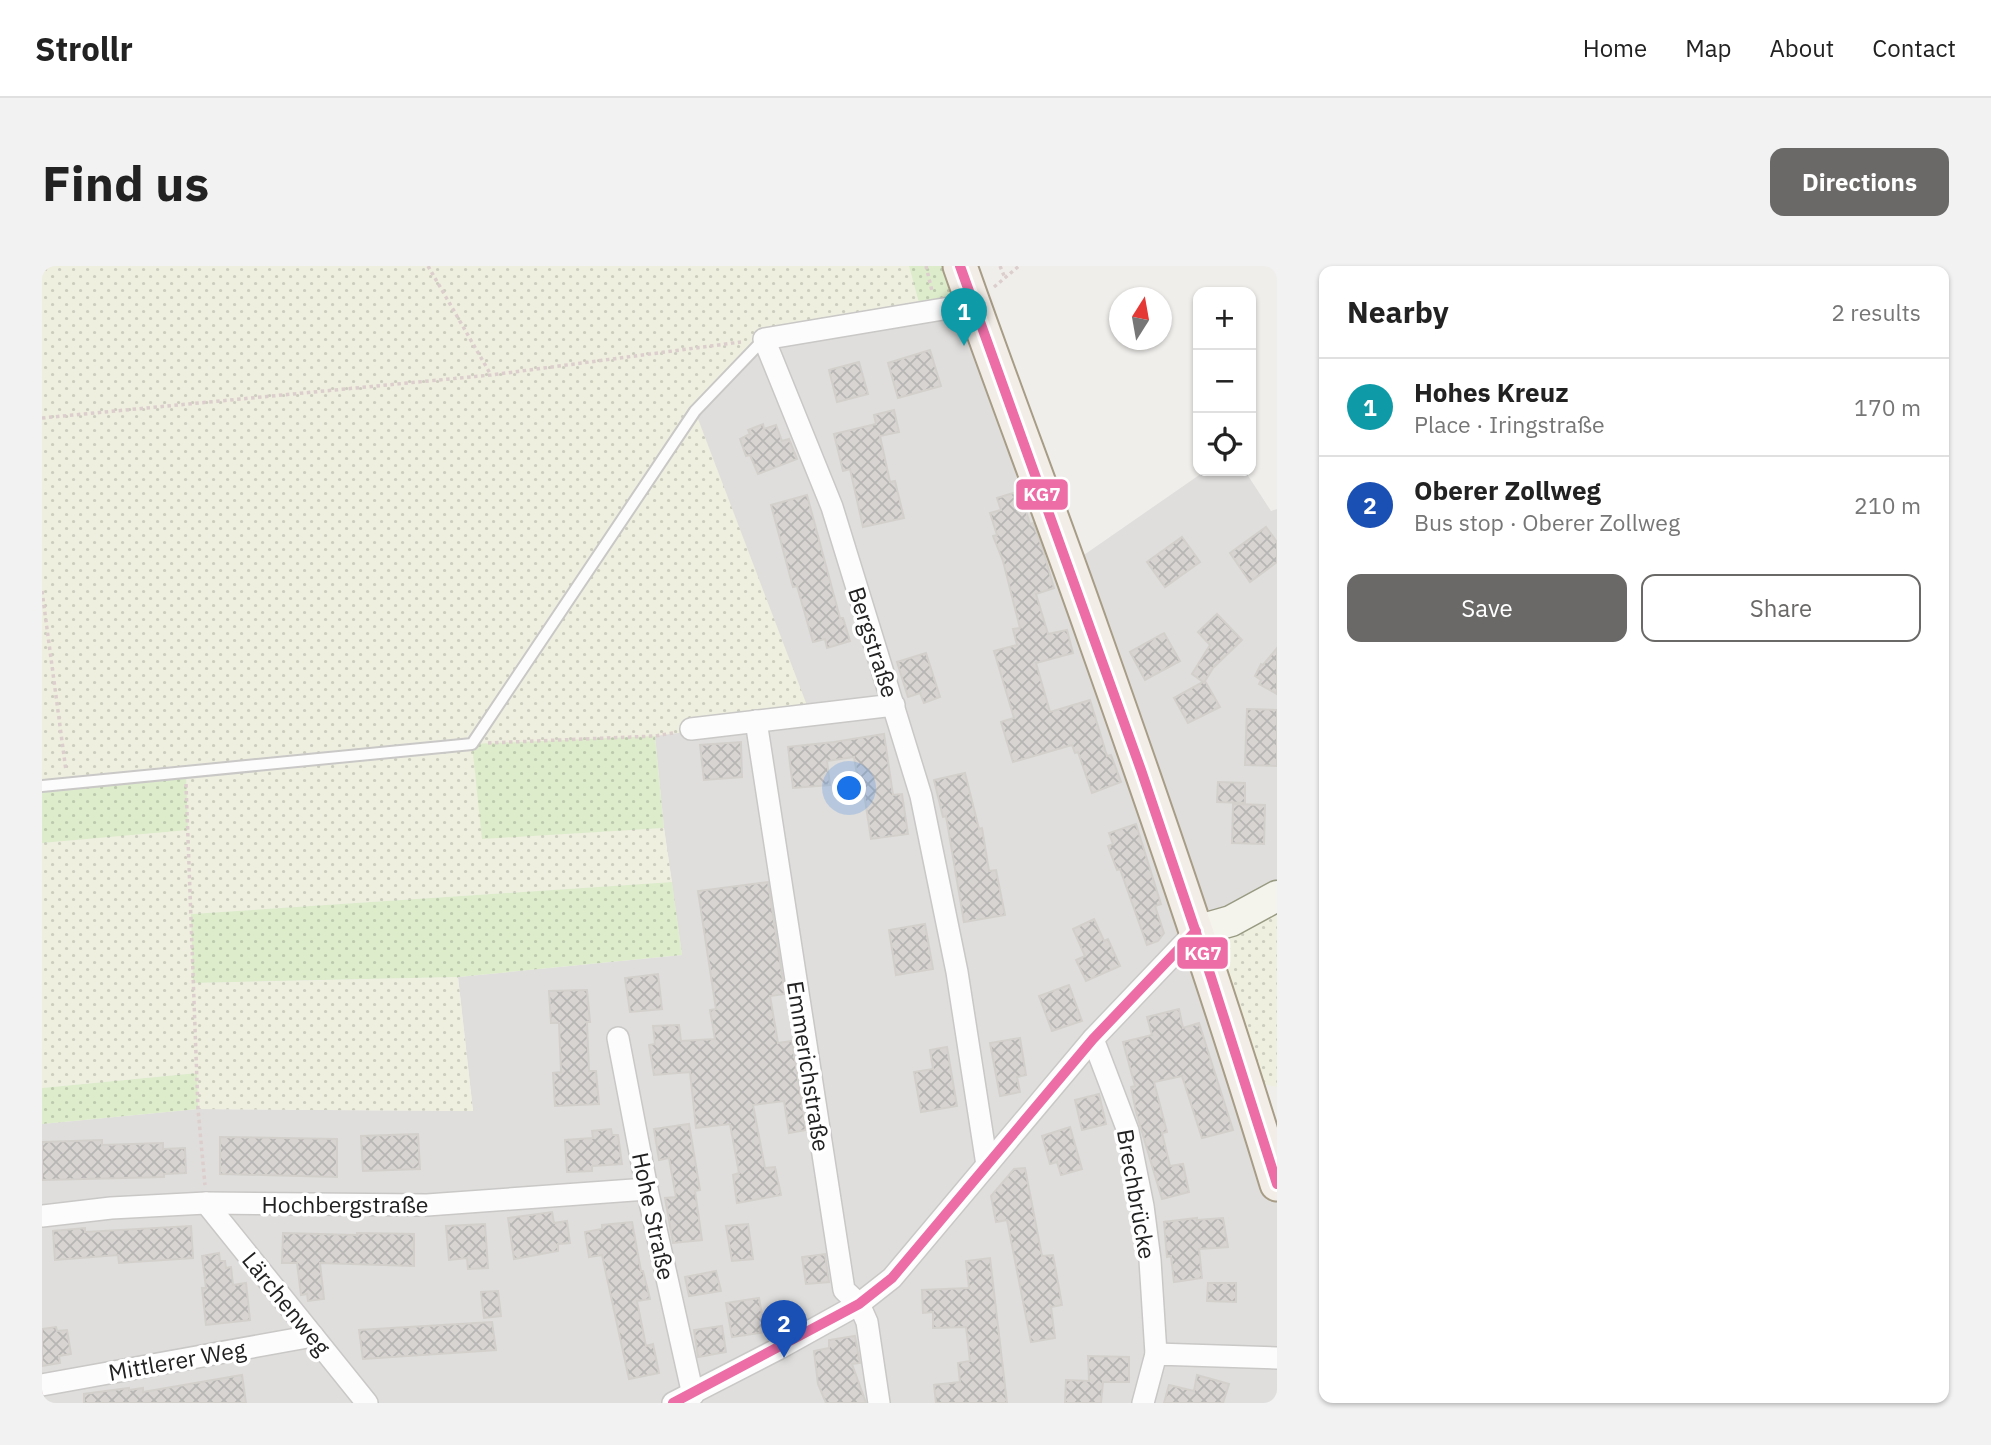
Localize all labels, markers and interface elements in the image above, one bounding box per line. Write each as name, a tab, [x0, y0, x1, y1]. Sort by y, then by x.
text: Strollr	[35, 27, 133, 70]
text: Home	[1583, 32, 1647, 64]
text: Map	[1685, 32, 1731, 64]
text: About	[1769, 32, 1834, 64]
text: Contact	[1872, 32, 1956, 64]
button: Directions	[1770, 148, 1949, 216]
text: Find us	[42, 151, 209, 214]
north arrow	[1109, 287, 1172, 350]
map controls	[1193, 287, 1256, 476]
button: +	[1193, 287, 1256, 350]
pin: 1	[941, 288, 987, 346]
text: Nearby	[1347, 292, 1449, 331]
text: 2 results	[1831, 297, 1921, 327]
button: −	[1193, 350, 1256, 413]
text: Hohes Kreuz	[1414, 375, 1569, 409]
text: 1	[1363, 392, 1377, 422]
text: 170 m	[1854, 392, 1921, 422]
text: Place · Iringstraße	[1414, 409, 1605, 439]
button: locate	[1193, 413, 1256, 476]
text: Oberer Zollweg	[1414, 473, 1601, 507]
line badge: KG7	[1015, 478, 1069, 511]
text: KG7	[1023, 482, 1061, 506]
text: 2	[1363, 490, 1377, 520]
text: 210 m	[1854, 490, 1921, 520]
text: Bus stop · Oberer Zollweg	[1414, 507, 1680, 537]
button: Save	[1347, 574, 1627, 642]
button: Share	[1641, 574, 1921, 642]
street label: Bergstraße	[842, 583, 906, 701]
your location	[832, 771, 866, 805]
line badge: KG7	[1176, 936, 1229, 970]
text: KG7	[1184, 941, 1222, 965]
street label: Emmerichstraße	[781, 979, 837, 1153]
street label: Brechbrücke	[1111, 1127, 1163, 1261]
street label: Hohe Straße	[626, 1149, 682, 1283]
street label: Hochbergstraße	[262, 1189, 428, 1219]
street label: Lärchenweg	[236, 1245, 338, 1361]
pin: 2	[761, 1300, 807, 1358]
street label: Mittlerer Weg	[106, 1333, 248, 1387]

